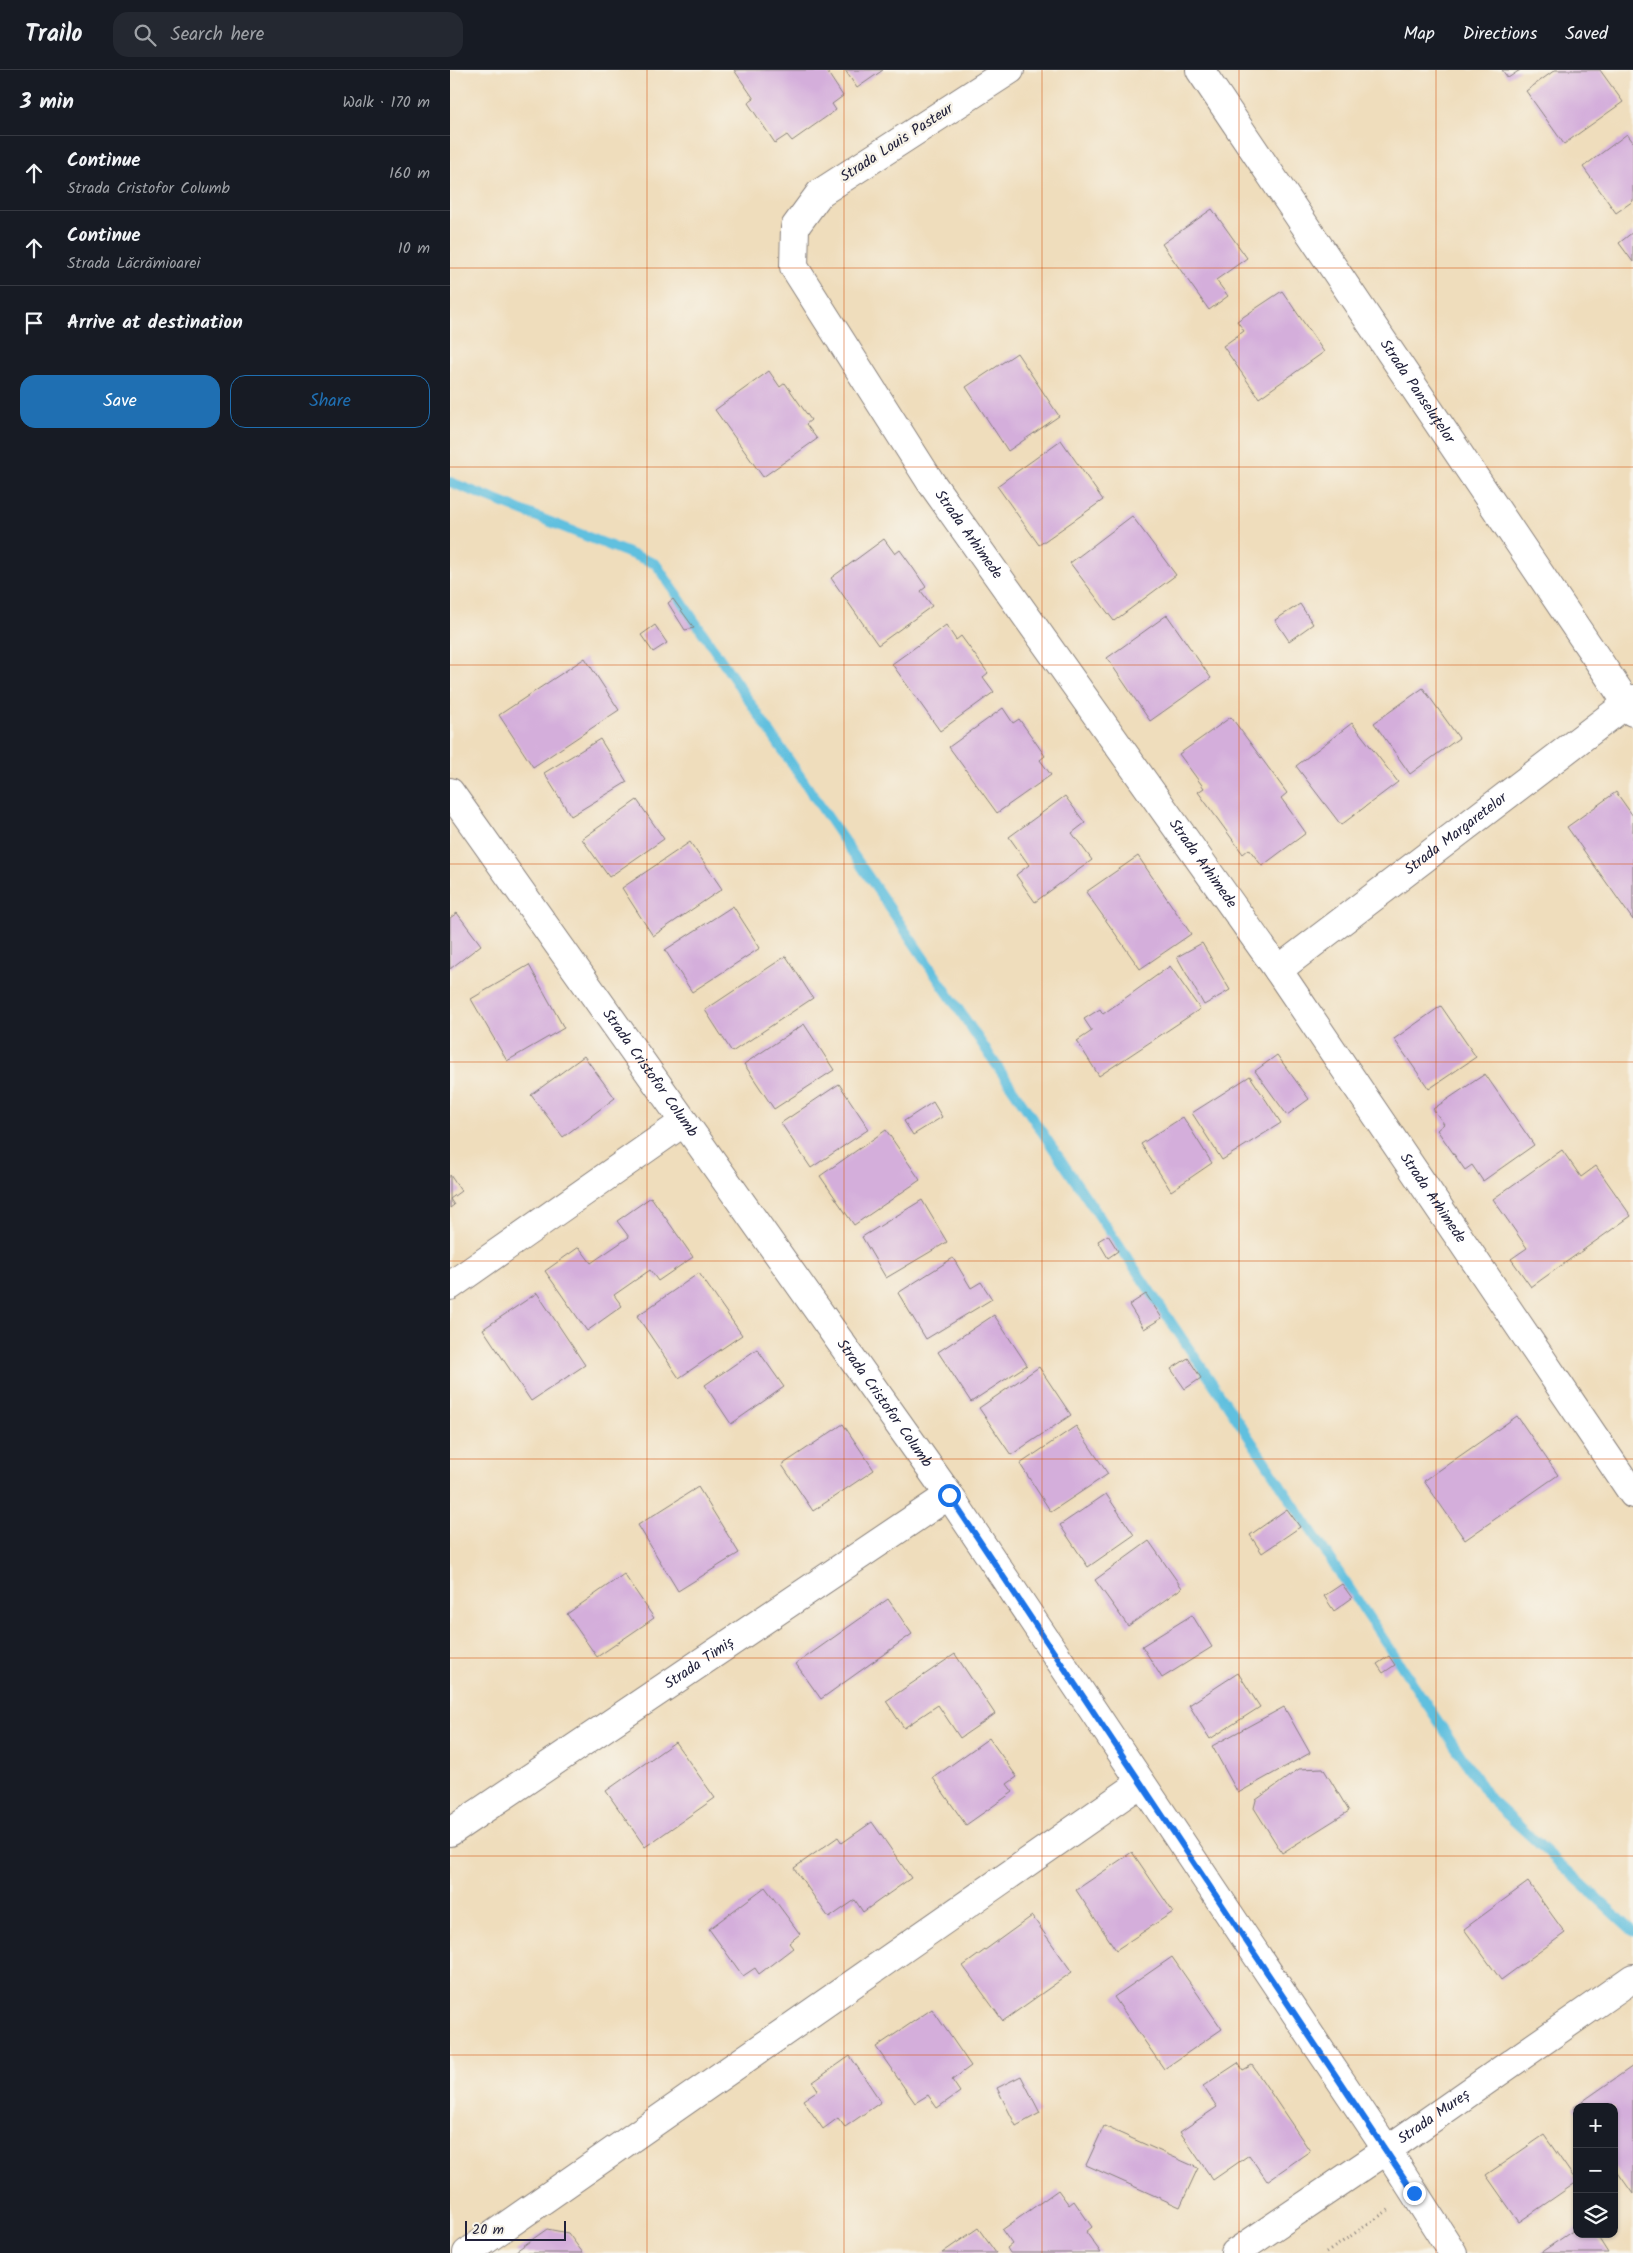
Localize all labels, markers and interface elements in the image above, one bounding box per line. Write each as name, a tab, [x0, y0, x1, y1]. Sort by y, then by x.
search box	[113, 12, 463, 57]
text: Trailo	[25, 15, 83, 54]
text: Search here	[171, 20, 264, 50]
text: Map	[1403, 20, 1435, 49]
text: Directions	[1463, 20, 1537, 49]
text: Saved	[1565, 20, 1608, 49]
icon: search	[131, 21, 159, 49]
text: 3 min	[20, 86, 74, 119]
text: Walk · 170 m	[342, 90, 430, 115]
street label: Strada Louis Pasteur	[836, 97, 959, 189]
text: Continue	[67, 146, 140, 176]
icon: ahead	[20, 159, 48, 187]
text: 160 m	[389, 161, 430, 186]
text: Strada Cristofor Columb	[67, 176, 230, 201]
text: Continue	[67, 221, 140, 251]
icon: ahead	[20, 234, 48, 262]
text: 10 m	[398, 236, 430, 261]
text: Strada Lăcrămioarei	[67, 251, 200, 276]
text: Arrive at destination	[67, 308, 243, 338]
icon: arrive	[20, 309, 48, 337]
street label: Strada Panseluțelor	[1373, 335, 1461, 450]
button: Save	[20, 375, 220, 428]
button: Share	[230, 375, 430, 428]
street label: Strada Arhimede	[928, 485, 1009, 585]
street label: Strada Margaretelor	[1399, 786, 1514, 881]
street label: Strada Arhimede	[1162, 814, 1243, 914]
street label: Strada Cristofor Columb	[596, 1004, 704, 1143]
street label: Strada Arhimede	[1393, 1148, 1472, 1249]
street label: Strada Cristofor Columb	[830, 1334, 938, 1473]
route start	[938, 1484, 961, 1507]
street label: Strada Timiș	[660, 1631, 740, 1696]
street label: Strada Mureș	[1393, 2083, 1476, 2151]
map controls	[1573, 2103, 1618, 2238]
button: +	[1573, 2103, 1618, 2148]
button: −	[1573, 2148, 1618, 2193]
route end	[1403, 2182, 1426, 2205]
button: layers	[1573, 2193, 1618, 2238]
scale bar	[465, 2218, 566, 2241]
text: 20 m	[472, 2219, 504, 2241]

